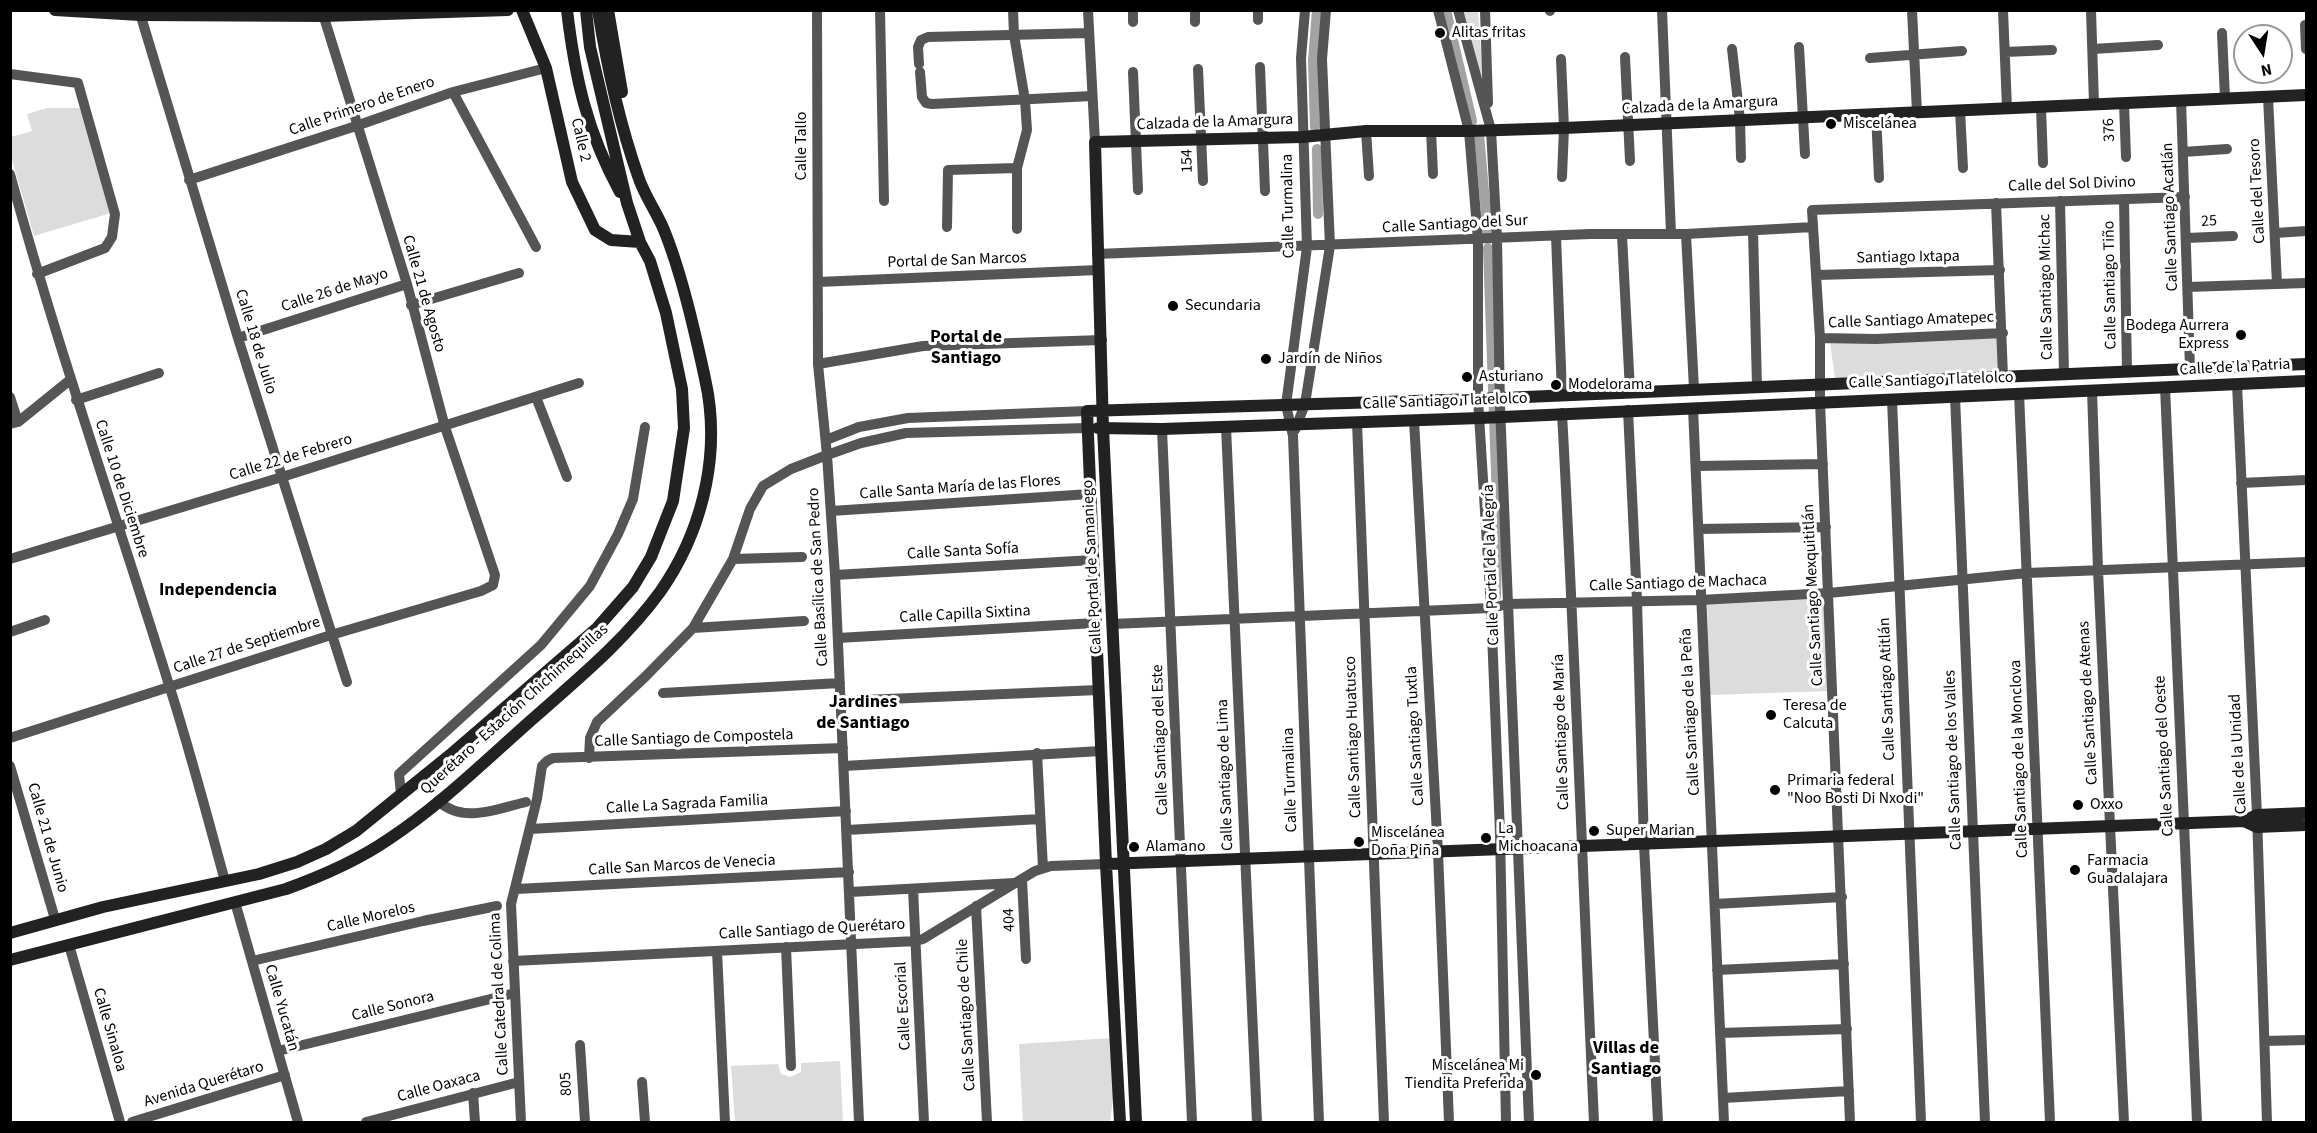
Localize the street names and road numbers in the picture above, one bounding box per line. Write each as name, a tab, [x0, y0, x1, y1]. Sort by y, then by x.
street label: Calle Primero de Enero	[287, 73, 437, 141]
street label: Calzada de la Amargura	[1621, 92, 1779, 120]
street label: Calzada de la Amargura	[1136, 111, 1294, 135]
street label: Calle Tallo	[792, 112, 812, 180]
street label: Calle 2	[566, 116, 594, 164]
street label: 376	[2100, 118, 2120, 142]
street label: Calle del Tesoro	[2246, 138, 2270, 244]
street label: Calle Santiago Acatlán	[2159, 142, 2183, 292]
street label: 154	[1178, 149, 1198, 173]
street label: Calle Turmalina	[1278, 153, 1300, 259]
street label: Calle del Sol Divino	[2008, 173, 2136, 197]
street label: Calle Santiago del Sur	[1382, 212, 1528, 238]
street label: 25	[2201, 212, 2217, 232]
street label: Calle Santiago Michac	[2036, 214, 2058, 360]
street label: Calle Santiago Tiño	[2100, 220, 2122, 350]
street label: Calle 21 de Agosto	[397, 233, 449, 355]
street label: Santiago Ixtapa	[1856, 247, 1960, 269]
street label: Portal de San Marcos	[887, 249, 1027, 273]
street label: Calle 26 de Mayo	[279, 265, 391, 317]
street label: Calle 18 de Julio	[230, 287, 280, 397]
street label: Calle Santiago Amatepec	[1828, 309, 1994, 333]
street label: Calle de la Patria	[2179, 356, 2291, 380]
street label: Calle Santiago Tlatelolco	[1848, 369, 2014, 393]
street label: Calle Santiago Tlatelolco	[1362, 390, 1528, 414]
street label: Calle 10 de Diciembre	[90, 418, 152, 560]
street label: Calle 22 de Febrero	[227, 430, 355, 486]
street label: Calle Santa María de las Flores	[859, 471, 1061, 505]
street label: Calle Portal de Samaniego	[1079, 479, 1107, 655]
street label: Calle Portal de la Alegría	[1480, 484, 1504, 646]
street label: Calle Basílica de San Pedro	[805, 487, 833, 667]
street label: Calle Santiago Mexquititlán	[1800, 503, 1828, 687]
street label: Calle Santa Sofía	[907, 539, 1019, 565]
street label: Calle Santiago de Machaca	[1589, 571, 1767, 597]
street label: Calle Capilla Sixtina	[899, 602, 1031, 628]
street label: Calle 27 de Septiembre	[171, 613, 323, 679]
street label: Calle Santiago Atitlán	[1876, 617, 1900, 761]
street label: Querétaro - Estación Chichimequillas	[417, 621, 613, 799]
street label: Calle Santiago de Atenas	[2075, 621, 2103, 785]
street label: Calle Santiago de la Peña	[1677, 628, 1705, 796]
street label: Calle Santiago de María	[1550, 654, 1574, 810]
street label: Calle Santiago Huatusco	[1342, 656, 1366, 818]
street label: Calle Santiago de la Monclova	[2007, 659, 2033, 859]
street label: Calle Santiago del Este	[1149, 664, 1173, 816]
street label: Calle Santiago Tuxtla	[1403, 666, 1429, 806]
street label: Calle Santiago de los Valles	[1941, 670, 1967, 850]
street label: Calle Santiago del Oeste	[2151, 675, 2179, 837]
street label: Calle de la Unidad	[2226, 693, 2252, 815]
street label: Calle Santiago de Lima	[1214, 699, 1238, 851]
street label: Calle Santiago de Compostela	[594, 726, 794, 752]
street label: Calle Turmalina	[1280, 727, 1302, 833]
street label: Calle 21 de Junio	[22, 781, 72, 895]
street label: Calle La Sagrada Familia	[605, 791, 769, 819]
street label: Calle San Marcos de Venecia	[588, 852, 776, 880]
street label: Calle Morelos	[325, 899, 417, 937]
street label: 404	[1000, 908, 1020, 932]
street label: Calle Catedral de Colima	[486, 912, 514, 1076]
street label: Calle Santiago de Querétaro	[718, 916, 906, 944]
street label: Calle Santiago de Chile	[953, 938, 981, 1092]
street label: Calle Escorial	[892, 961, 916, 1051]
street label: Calle Yucatán	[259, 963, 303, 1053]
street label: Calle Sinaloa	[88, 986, 130, 1074]
street label: Calle Sonora	[350, 987, 436, 1027]
street label: Avenida Querétaro	[142, 1058, 266, 1112]
street label: Calle Oaxaca	[395, 1067, 483, 1107]
street label: 805	[557, 1072, 577, 1096]

